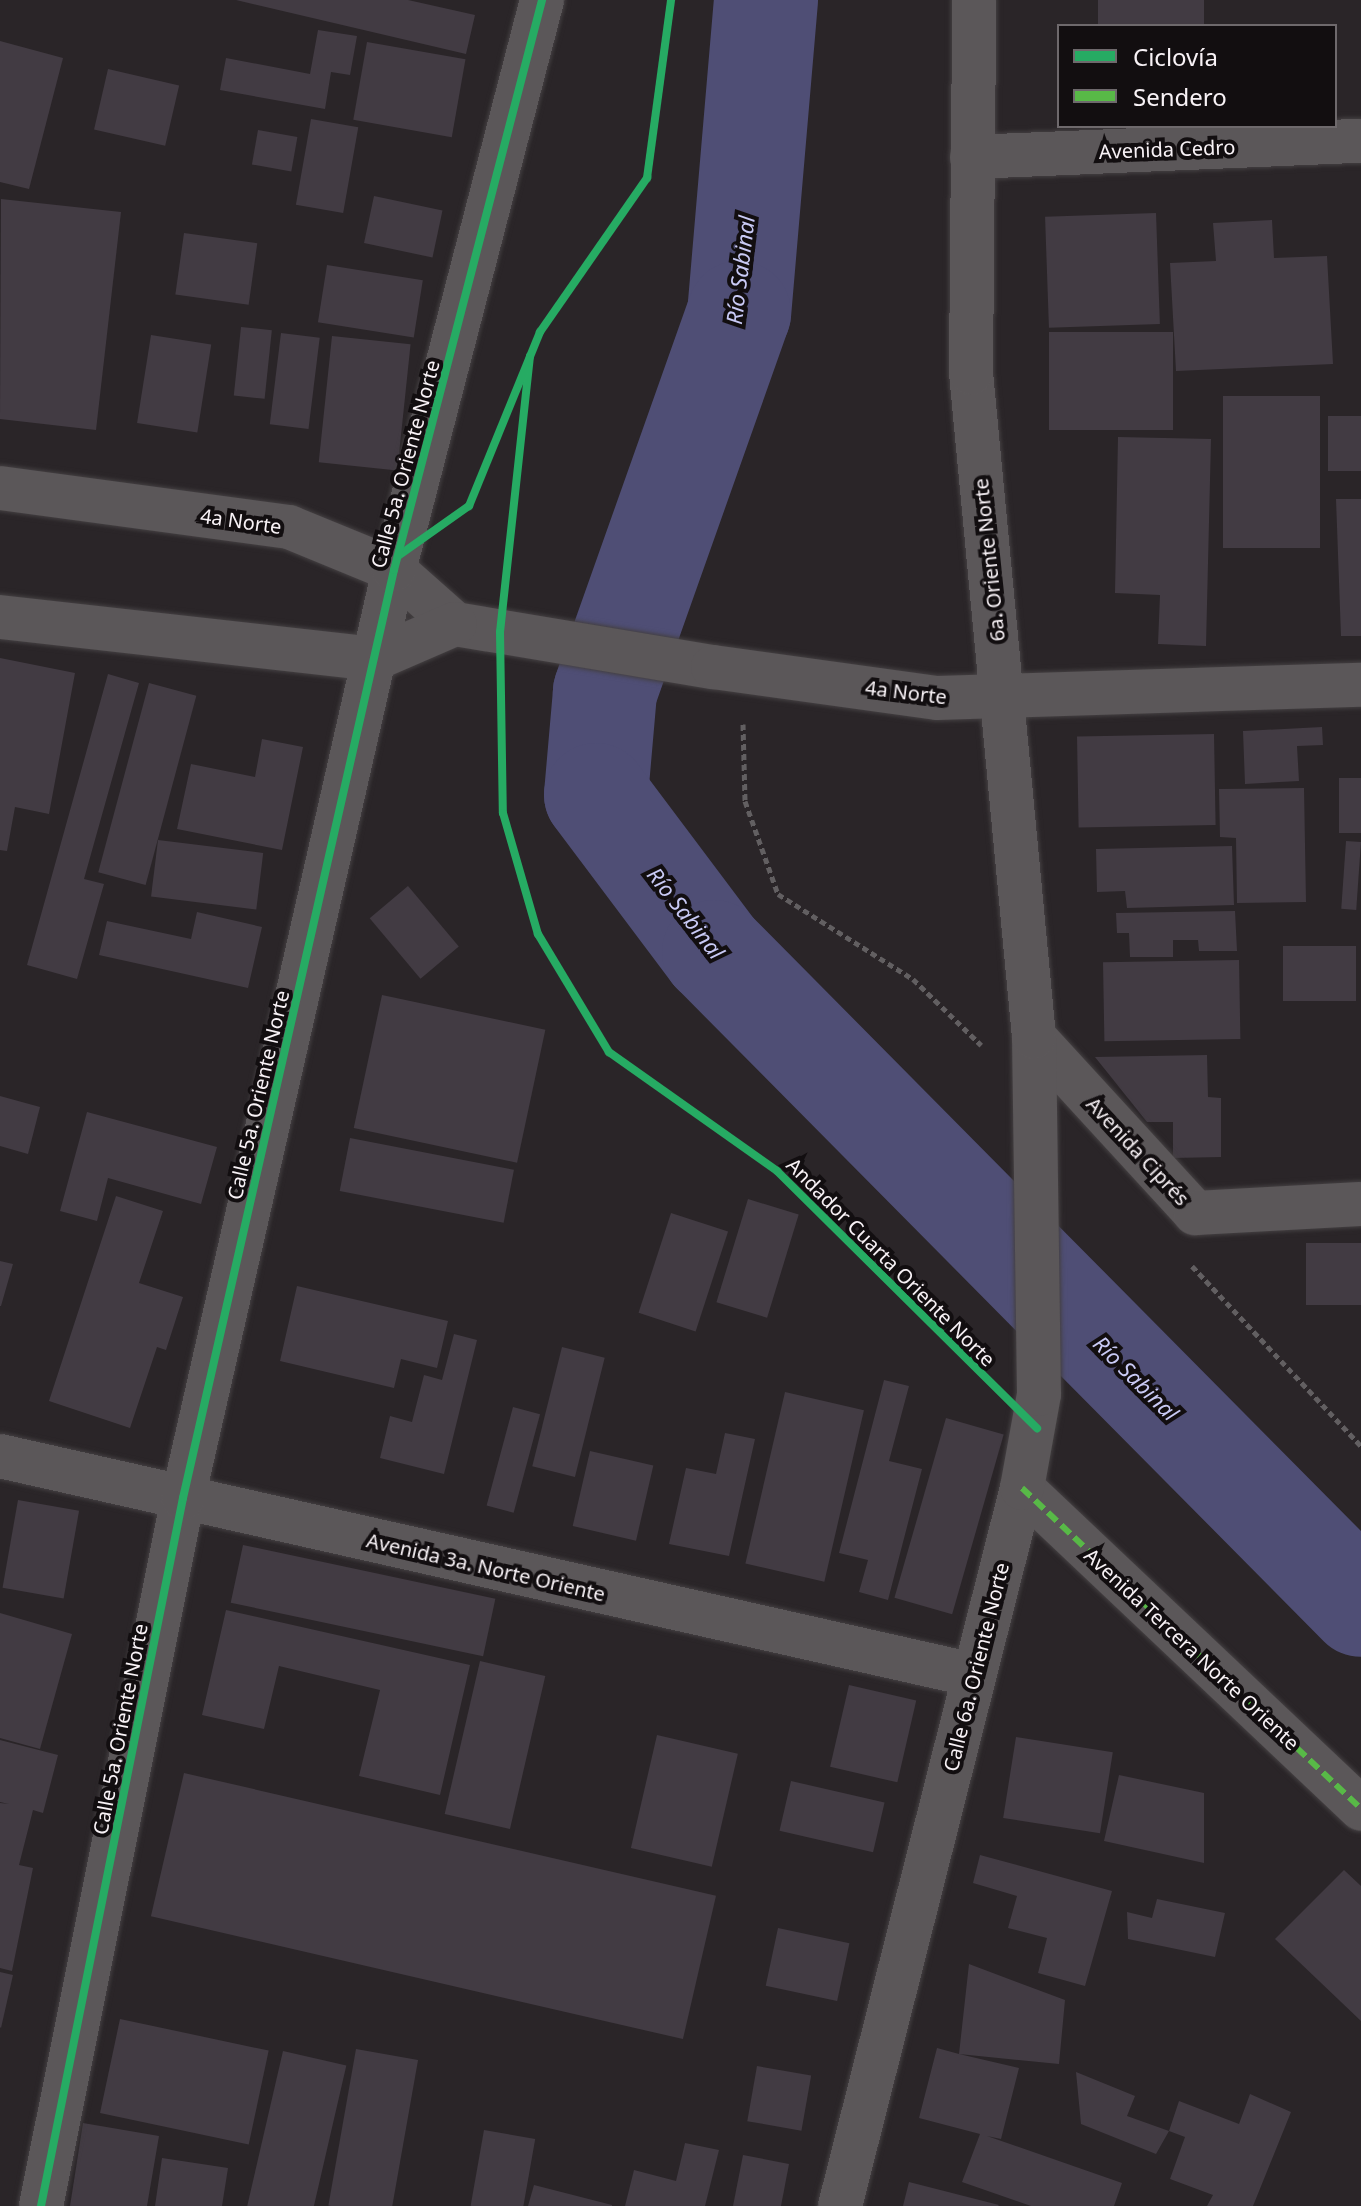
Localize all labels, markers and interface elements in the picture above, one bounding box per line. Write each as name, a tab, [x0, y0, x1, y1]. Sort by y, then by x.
legend	[1057, 24, 1337, 128]
text: Ciclovía	[1133, 40, 1218, 73]
text: Sendero	[1133, 80, 1227, 113]
street label: Avenida Cedro	[1098, 135, 1236, 163]
water label: Río Sabinal	[720, 214, 760, 326]
street label: Calle 5a. Oriente Norte	[366, 357, 444, 571]
street label: 6a. Oriente Norte	[969, 477, 1009, 643]
street label: 4a Norte	[199, 503, 283, 539]
street label: 4a Norte	[864, 675, 948, 709]
water label: Río Sabinal	[642, 862, 730, 964]
street label: Calle 5a. Oriente Norte	[222, 988, 294, 1202]
street label: Avenida Ciprés	[1082, 1092, 1194, 1210]
street label: Andador Cuarta Oriente Norte	[782, 1153, 1000, 1371]
water label: Río Sabinal	[1088, 1330, 1184, 1426]
street label: Avenida 3a. Norte Oriente	[364, 1528, 608, 1606]
street label: Avenida Tercera Norte Oriente	[1080, 1543, 1304, 1755]
street label: Calle 6a. Oriente Norte	[938, 1560, 1014, 1774]
street label: Calle 5a. Oriente Norte	[88, 1622, 152, 1836]

